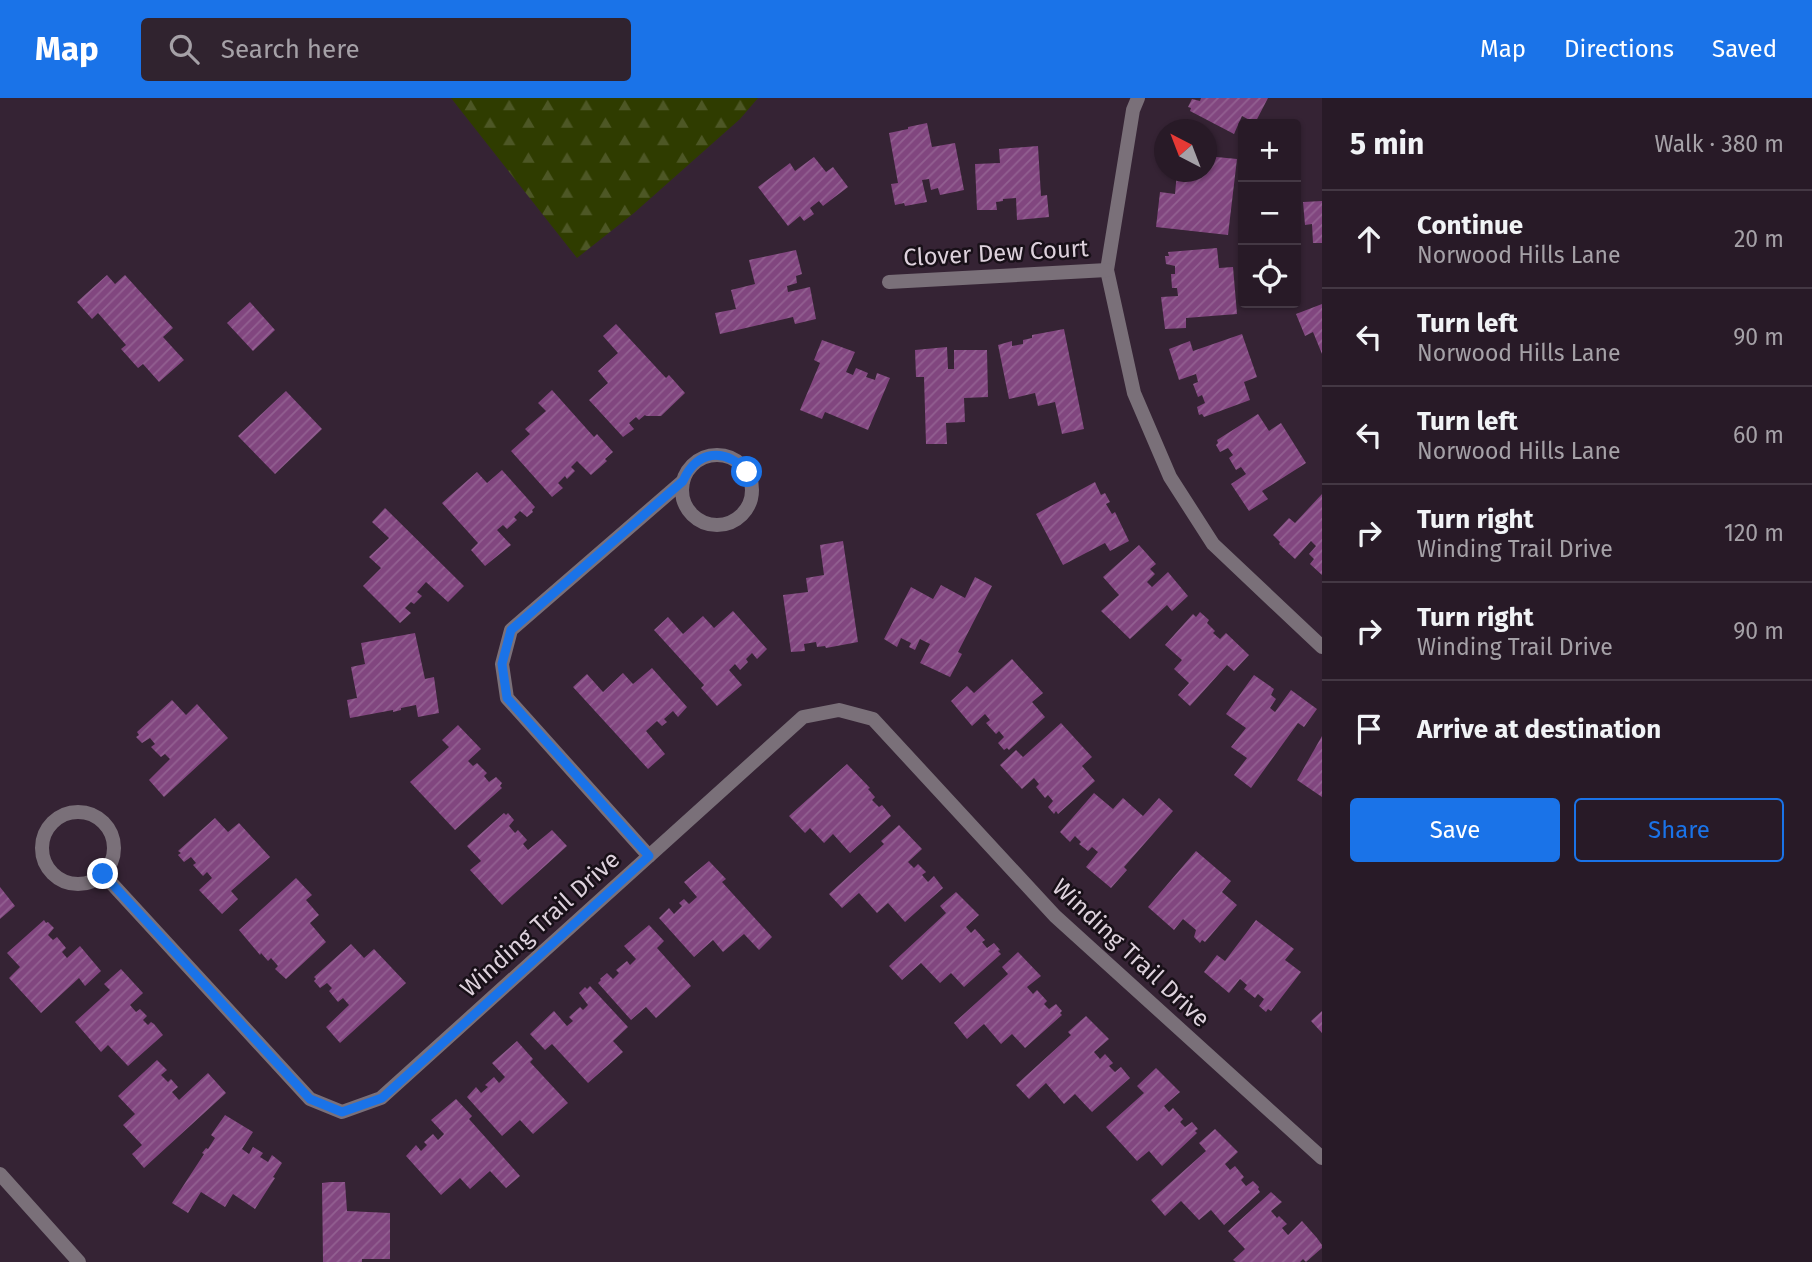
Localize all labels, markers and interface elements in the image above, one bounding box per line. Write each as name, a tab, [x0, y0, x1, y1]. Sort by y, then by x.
search box	[141, 18, 631, 81]
text: Map	[35, 29, 99, 69]
icon: search	[165, 30, 203, 68]
text: Search here	[221, 34, 360, 65]
text: Map	[1480, 35, 1526, 63]
text: Directions	[1564, 35, 1674, 63]
text: Saved	[1712, 35, 1777, 63]
north arrow	[1154, 119, 1217, 182]
map controls	[1238, 119, 1301, 308]
button: +	[1238, 119, 1301, 182]
text: 5 min	[1350, 126, 1424, 162]
text: Walk · 380 m	[1654, 130, 1784, 158]
button: −	[1238, 182, 1301, 245]
text: Continue	[1417, 210, 1523, 241]
icon: ahead	[1350, 220, 1388, 258]
text: 20 m	[1734, 225, 1784, 253]
street label: Clover Dew Court	[903, 234, 1090, 272]
text: Norwood Hills Lane	[1417, 241, 1620, 269]
button: locate	[1238, 245, 1301, 308]
text: Turn left	[1417, 308, 1518, 339]
icon: left	[1350, 318, 1388, 356]
text: 90 m	[1733, 323, 1784, 351]
text: Norwood Hills Lane	[1417, 339, 1620, 367]
text: Turn left	[1417, 406, 1518, 437]
icon: left	[1350, 416, 1388, 454]
text: 60 m	[1733, 421, 1784, 449]
text: Norwood Hills Lane	[1417, 437, 1620, 465]
route start	[731, 456, 762, 487]
text: Turn right	[1417, 504, 1534, 535]
icon: right	[1350, 514, 1388, 552]
text: 120 m	[1724, 519, 1784, 547]
text: Winding Trail Drive	[1417, 535, 1613, 563]
text: Turn right	[1417, 602, 1534, 633]
icon: right	[1350, 612, 1388, 650]
text: 90 m	[1733, 617, 1784, 645]
text: Winding Trail Drive	[1417, 633, 1613, 661]
icon: arrive	[1350, 710, 1388, 748]
text: Arrive at destination	[1417, 714, 1661, 745]
button: Save	[1350, 798, 1560, 862]
button: Share	[1574, 798, 1784, 862]
street label: Winding Trail Drive	[455, 845, 625, 1003]
route end	[87, 858, 118, 889]
street label: Winding Trail Drive	[1047, 873, 1215, 1033]

